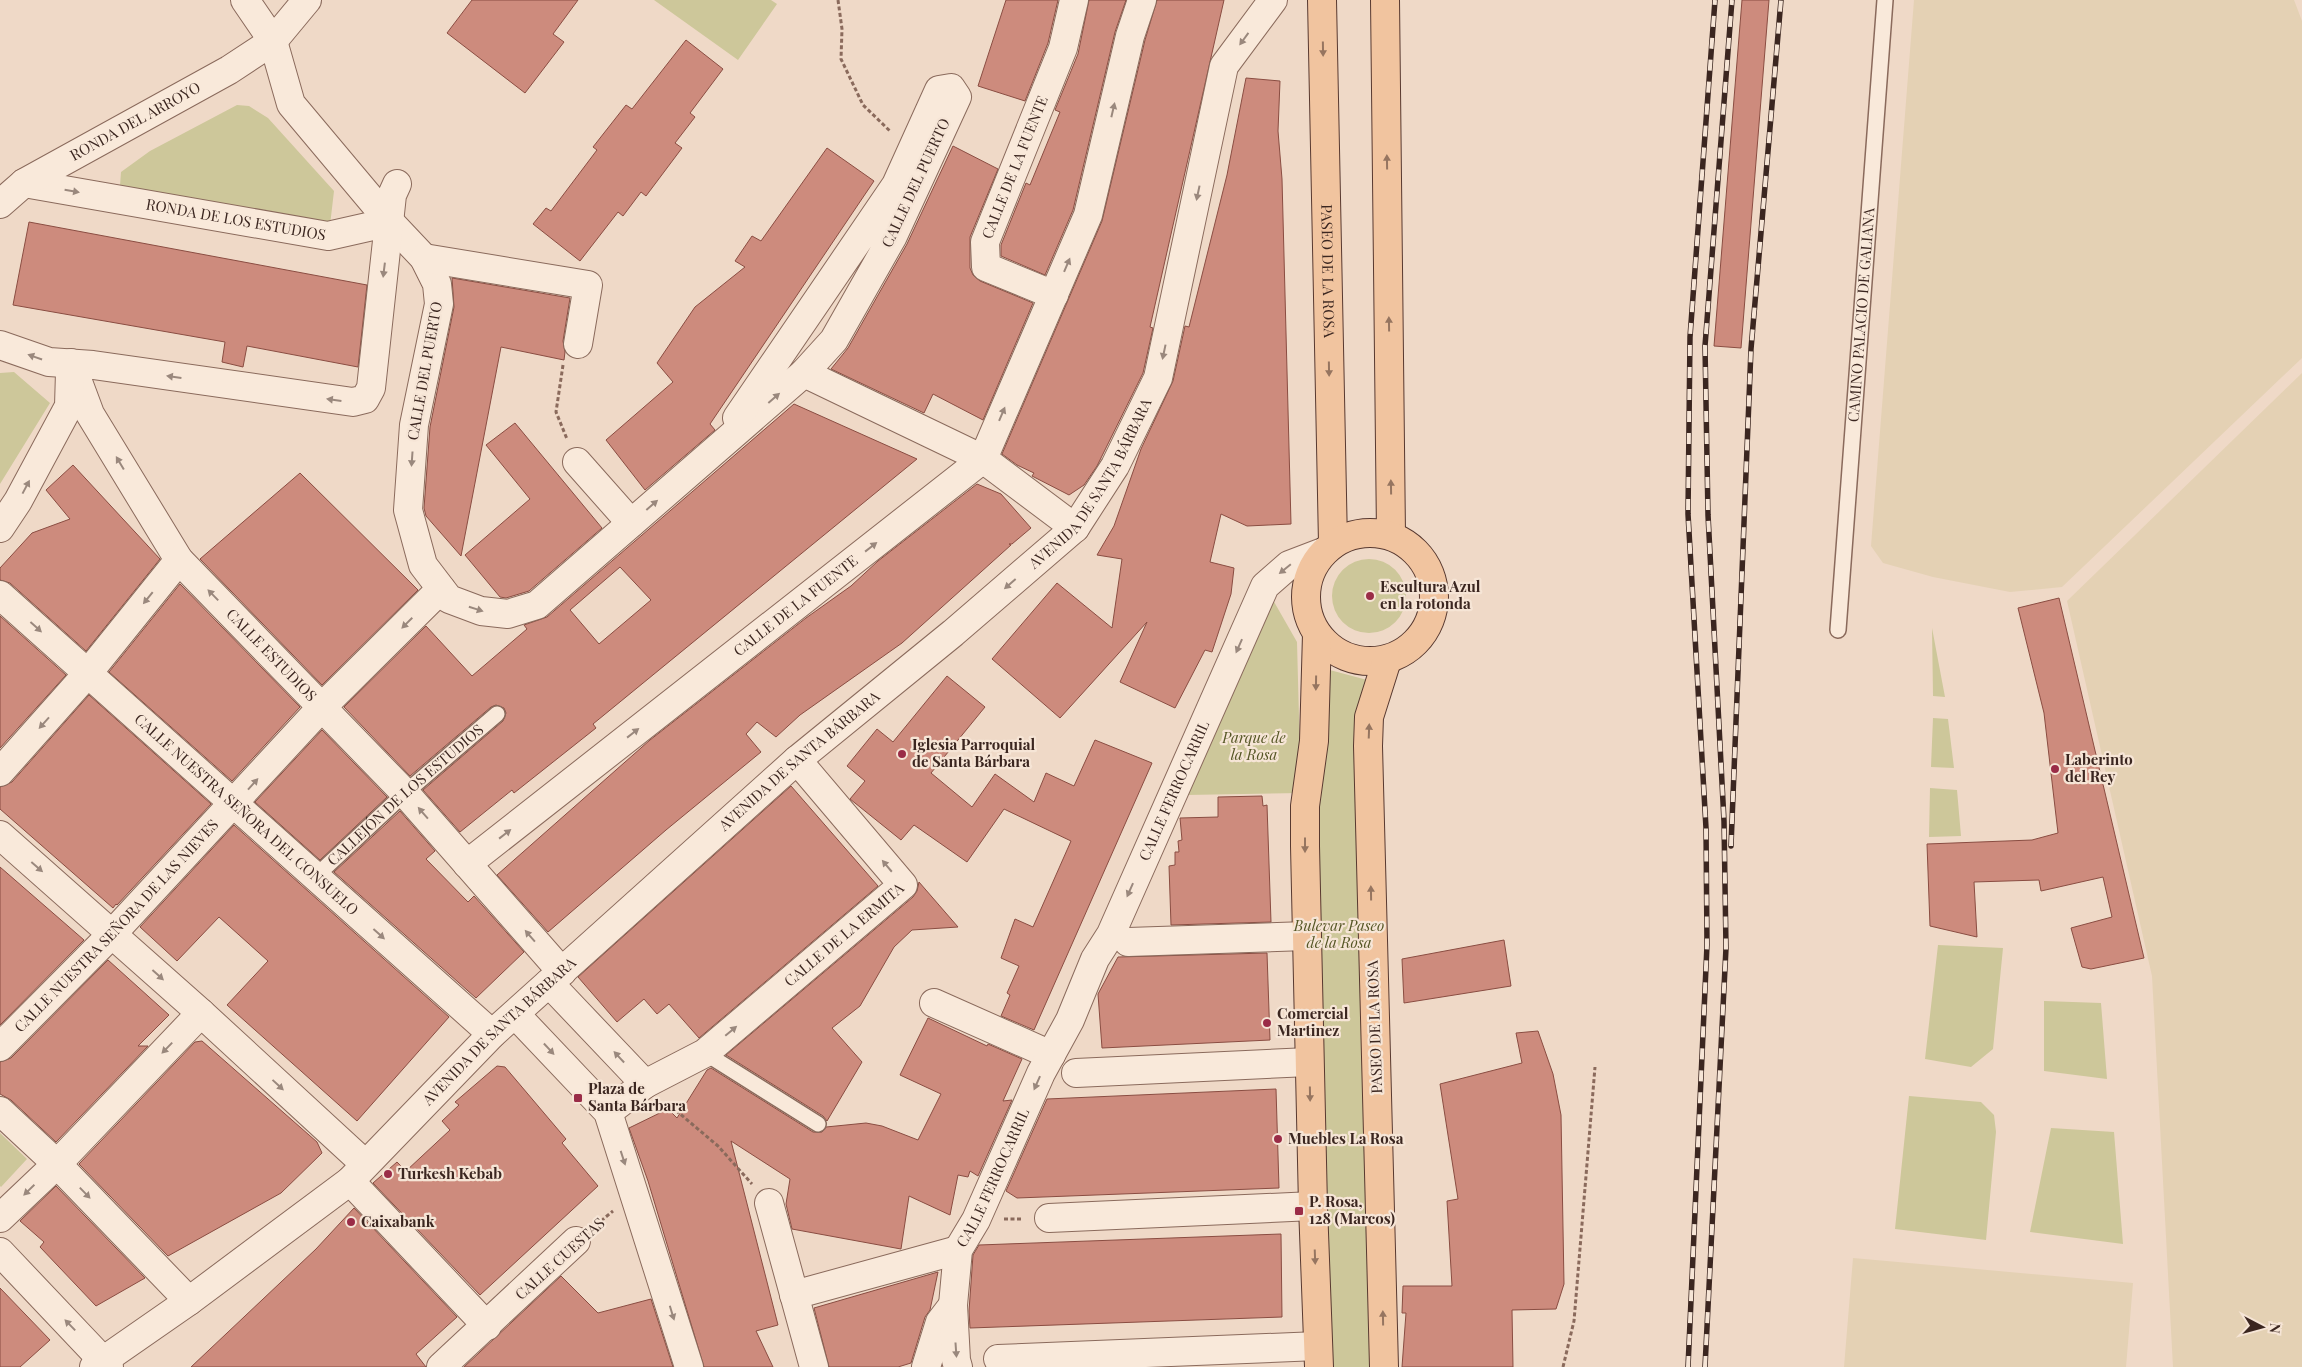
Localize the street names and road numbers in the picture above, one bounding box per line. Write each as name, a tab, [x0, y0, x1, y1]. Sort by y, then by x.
street label: RONDA DEL ARROYO	[66, 77, 204, 165]
street label: CALLE DE LA FUENTE	[976, 92, 1052, 242]
street label: CALLE DEL PUERTO	[876, 115, 954, 251]
street label: RONDA DE LOS ESTUDIOS	[145, 193, 327, 244]
street label: PASEO DE LA ROSA	[1317, 204, 1340, 339]
street label: CAMINO PALACIO DE GALIANA	[1843, 206, 1879, 423]
street label: CALLE DEL PUERTO	[402, 300, 446, 442]
street label: AVENIDA DE SANTA BÁRBARA	[1023, 394, 1156, 573]
street label: CALLE DE LA FUENTE	[729, 550, 861, 660]
street label: CALLE ESTUDIOS	[222, 604, 322, 705]
street label: AVENIDA DE SANTA BÁRBARA	[713, 685, 884, 835]
street label: CALLE NUESTRA SEÑORA DEL CONSUELO	[131, 709, 363, 919]
street label: CALLE FERROCARRIL	[1134, 717, 1213, 863]
street label: CALLEJÓN DE LOS ESTUDIOS	[322, 719, 487, 870]
street label: CALLE NUESTRA SEÑORA DE LAS NIEVES	[9, 815, 222, 1036]
street label: CALLE DE LA ERMITA	[780, 877, 908, 991]
street label: AVENIDA DE SANTA BÁRBARA	[417, 952, 580, 1110]
street label: PASEO DE LA ROSA	[1362, 959, 1386, 1094]
street label: CALLE FERROCARRIL	[951, 1105, 1033, 1250]
street label: CALLE CUESTAS	[510, 1213, 608, 1304]

